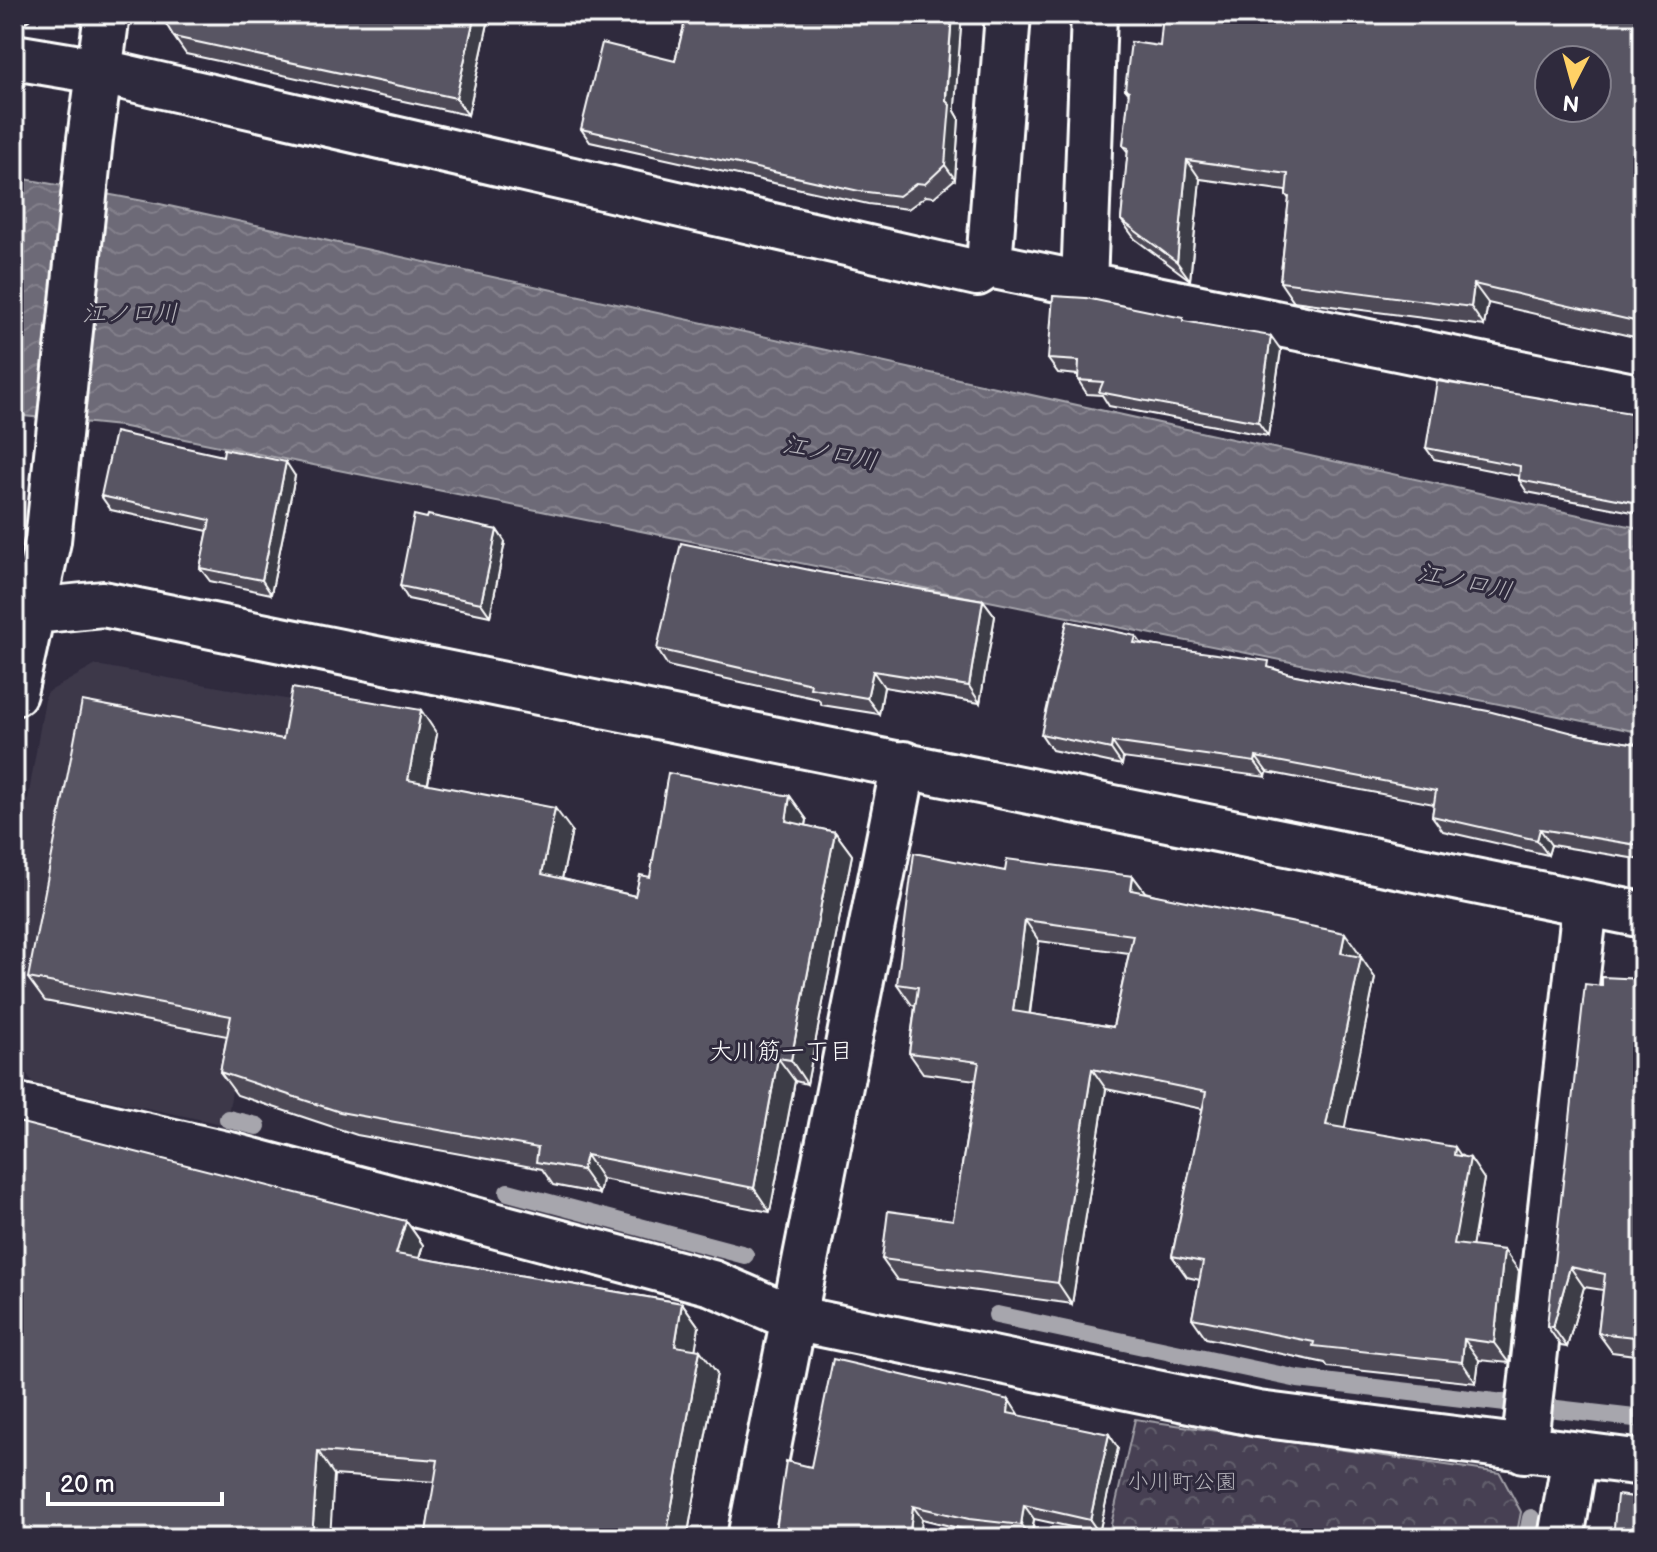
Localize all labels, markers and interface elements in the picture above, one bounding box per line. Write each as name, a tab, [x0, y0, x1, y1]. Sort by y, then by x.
north arrow	[1533, 44, 1613, 124]
text: N	[1561, 88, 1581, 117]
water label: 江ノ口川	[82, 299, 178, 328]
water label: 江ノ口川	[780, 430, 880, 476]
water label: 江ノ口川	[1415, 558, 1515, 606]
district label: 大川筋一丁目	[709, 1037, 853, 1066]
scale bar	[48, 1456, 222, 1506]
park label: 小川町公園	[1127, 1469, 1237, 1496]
text: 20 m	[60, 1470, 115, 1499]

